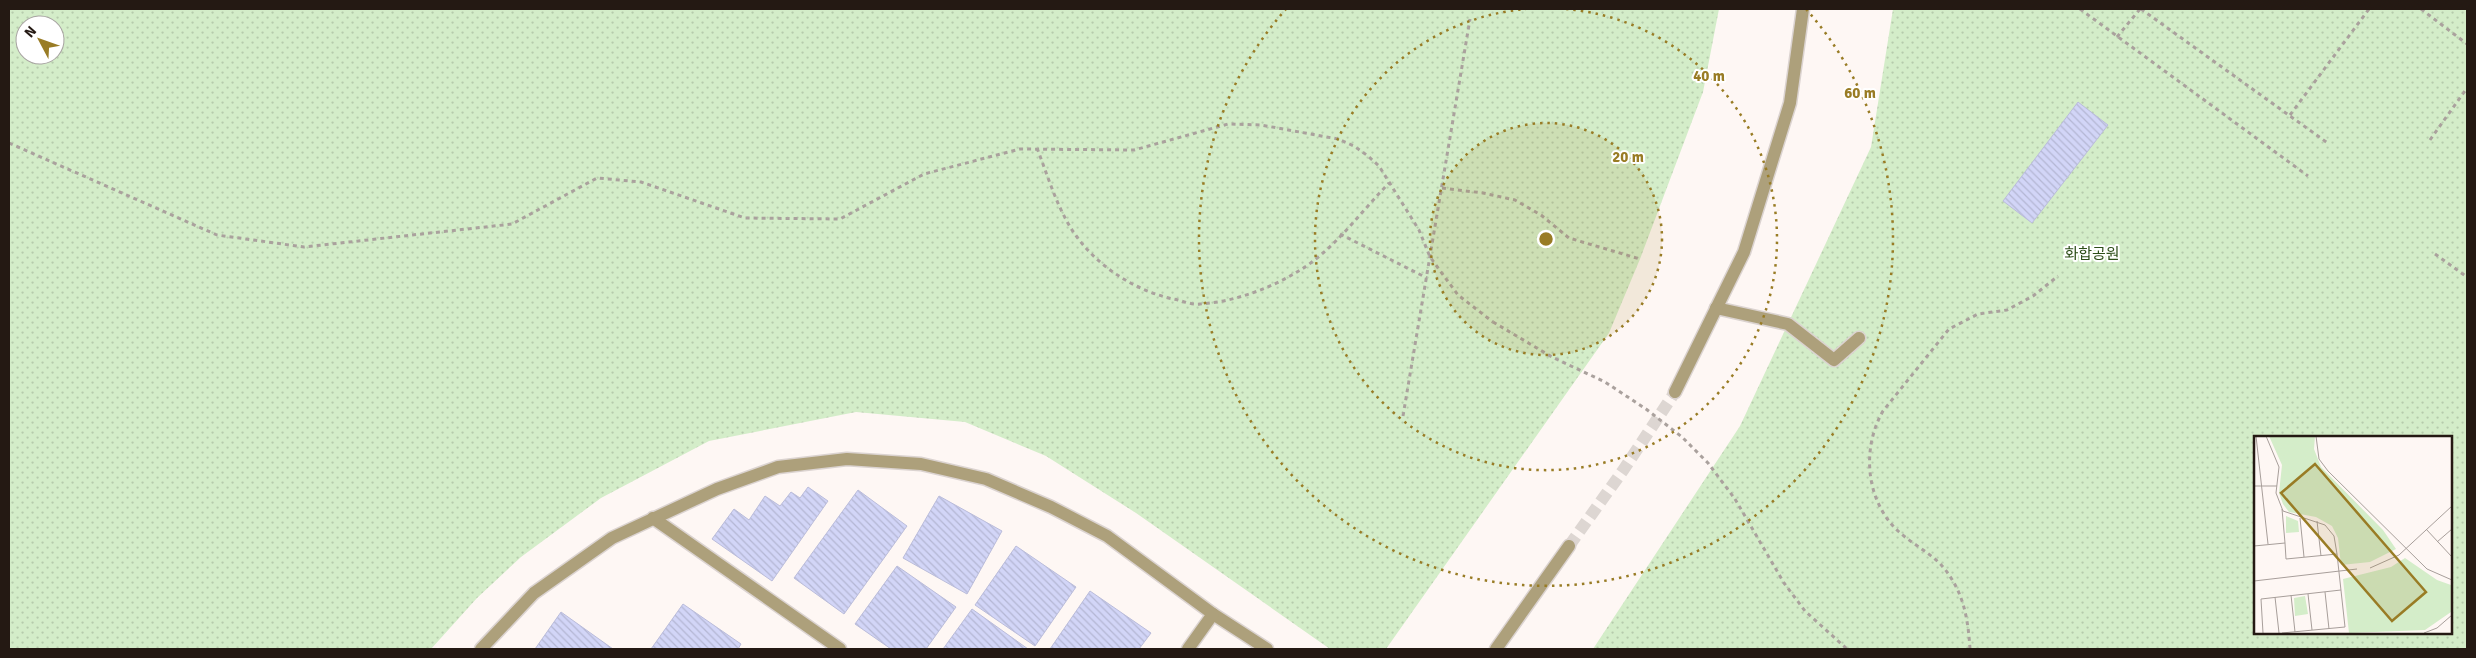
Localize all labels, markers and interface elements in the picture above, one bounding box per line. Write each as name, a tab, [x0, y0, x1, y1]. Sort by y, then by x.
north arrow	[15, 15, 65, 65]
text: N	[21, 23, 40, 41]
text: 40 m	[1693, 67, 1725, 85]
text: 60 m	[1844, 84, 1876, 102]
text: 20 m	[1612, 148, 1644, 166]
centre of rings	[1537, 230, 1555, 248]
park label: 화합공원	[2064, 245, 2120, 263]
inset map	[2254, 436, 2451, 633]

